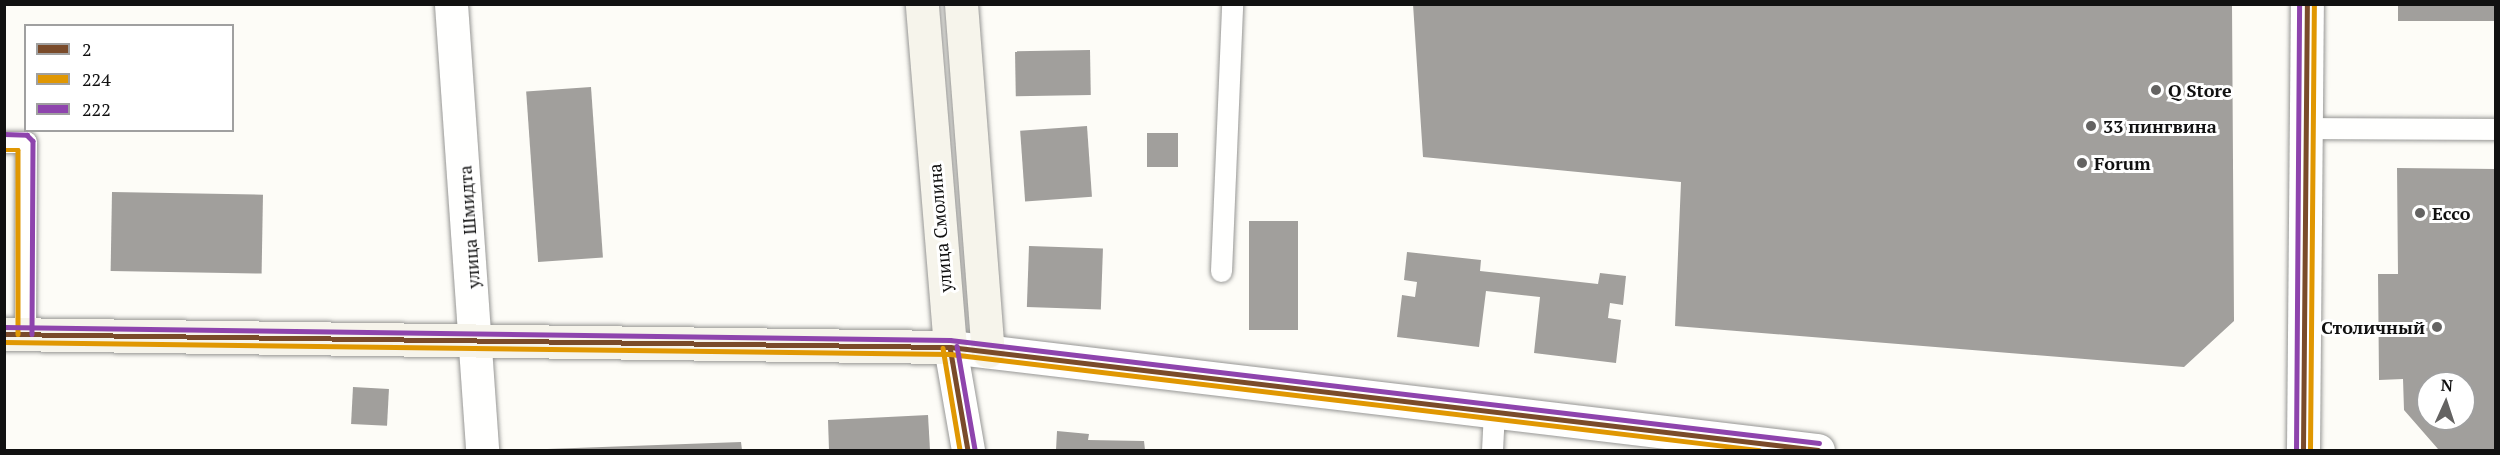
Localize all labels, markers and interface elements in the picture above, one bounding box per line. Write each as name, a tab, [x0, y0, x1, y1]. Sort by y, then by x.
legend	[24, 24, 234, 132]
text: 2	[82, 37, 92, 61]
text: 224	[82, 67, 111, 91]
place label: Q Store	[2168, 79, 2232, 101]
marker: Q Store	[2149, 83, 2163, 97]
text: 222	[82, 97, 111, 121]
place label: 33 пингвина	[2103, 115, 2217, 137]
marker: 33 пингвина	[2084, 119, 2098, 133]
place label: Forum	[2094, 152, 2151, 174]
marker: Forum	[2075, 156, 2089, 170]
street label: улица Смолина	[924, 163, 956, 293]
street label: улица Шмидта	[454, 165, 484, 289]
place label: Ecco	[2432, 202, 2470, 224]
marker: Ecco	[2413, 206, 2427, 220]
place label: Столичный	[2321, 316, 2425, 338]
marker: Столичный	[2430, 320, 2444, 334]
north arrow	[2416, 371, 2476, 431]
text: N	[2440, 374, 2453, 396]

